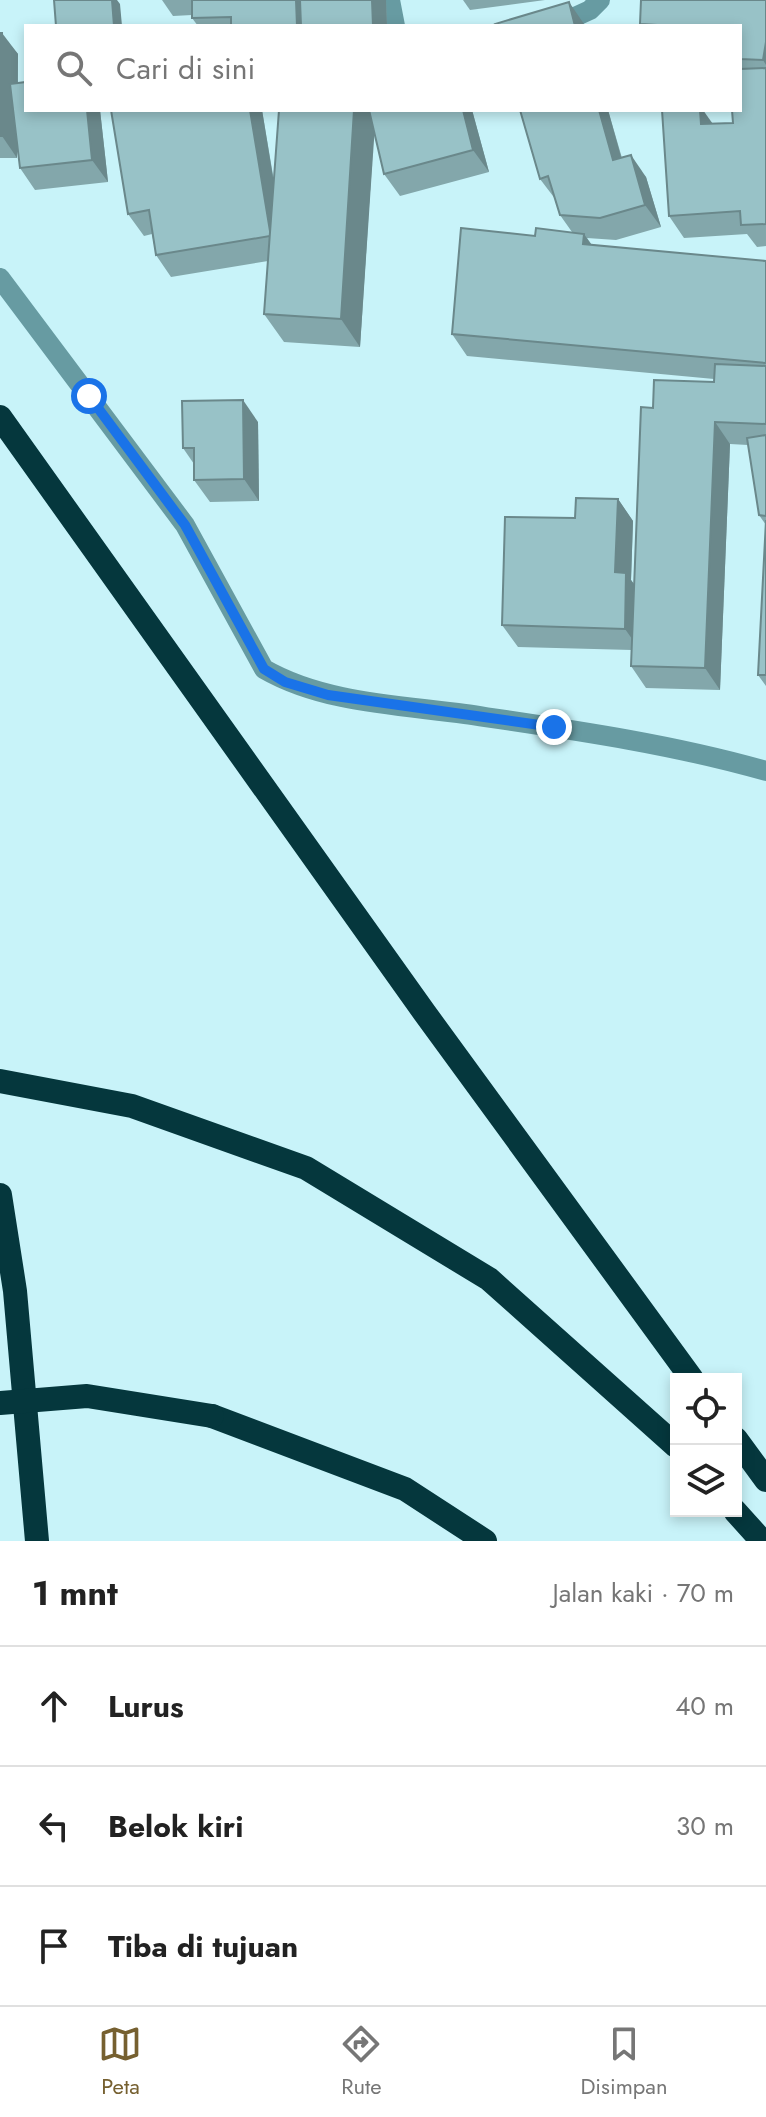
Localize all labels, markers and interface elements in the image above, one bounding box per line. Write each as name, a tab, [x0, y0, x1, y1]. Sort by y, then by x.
search box	[24, 24, 742, 112]
icon: search	[52, 46, 96, 90]
text: Cari di sini	[116, 47, 255, 90]
route start	[71, 378, 107, 414]
route end	[536, 709, 572, 745]
map controls	[670, 1373, 742, 1517]
button: locate	[670, 1373, 742, 1445]
button: layers	[670, 1445, 742, 1517]
text: 1 mnt	[32, 1569, 118, 1618]
text: Jalan kaki · 70 m	[552, 1574, 734, 1612]
icon: ahead	[32, 1684, 76, 1728]
text: Lurus	[108, 1685, 184, 1728]
text: 40 m	[675, 1687, 734, 1725]
icon: left	[32, 1804, 76, 1848]
text: Belok kiri	[108, 1805, 243, 1848]
text: 30 m	[676, 1807, 734, 1845]
icon: arrive	[32, 1924, 76, 1968]
text: Tiba di tujuan	[108, 1925, 298, 1968]
tab: Peta	[98, 2022, 142, 2102]
tab: Rute	[339, 2022, 383, 2102]
tab: Disimpan	[580, 2022, 667, 2102]

